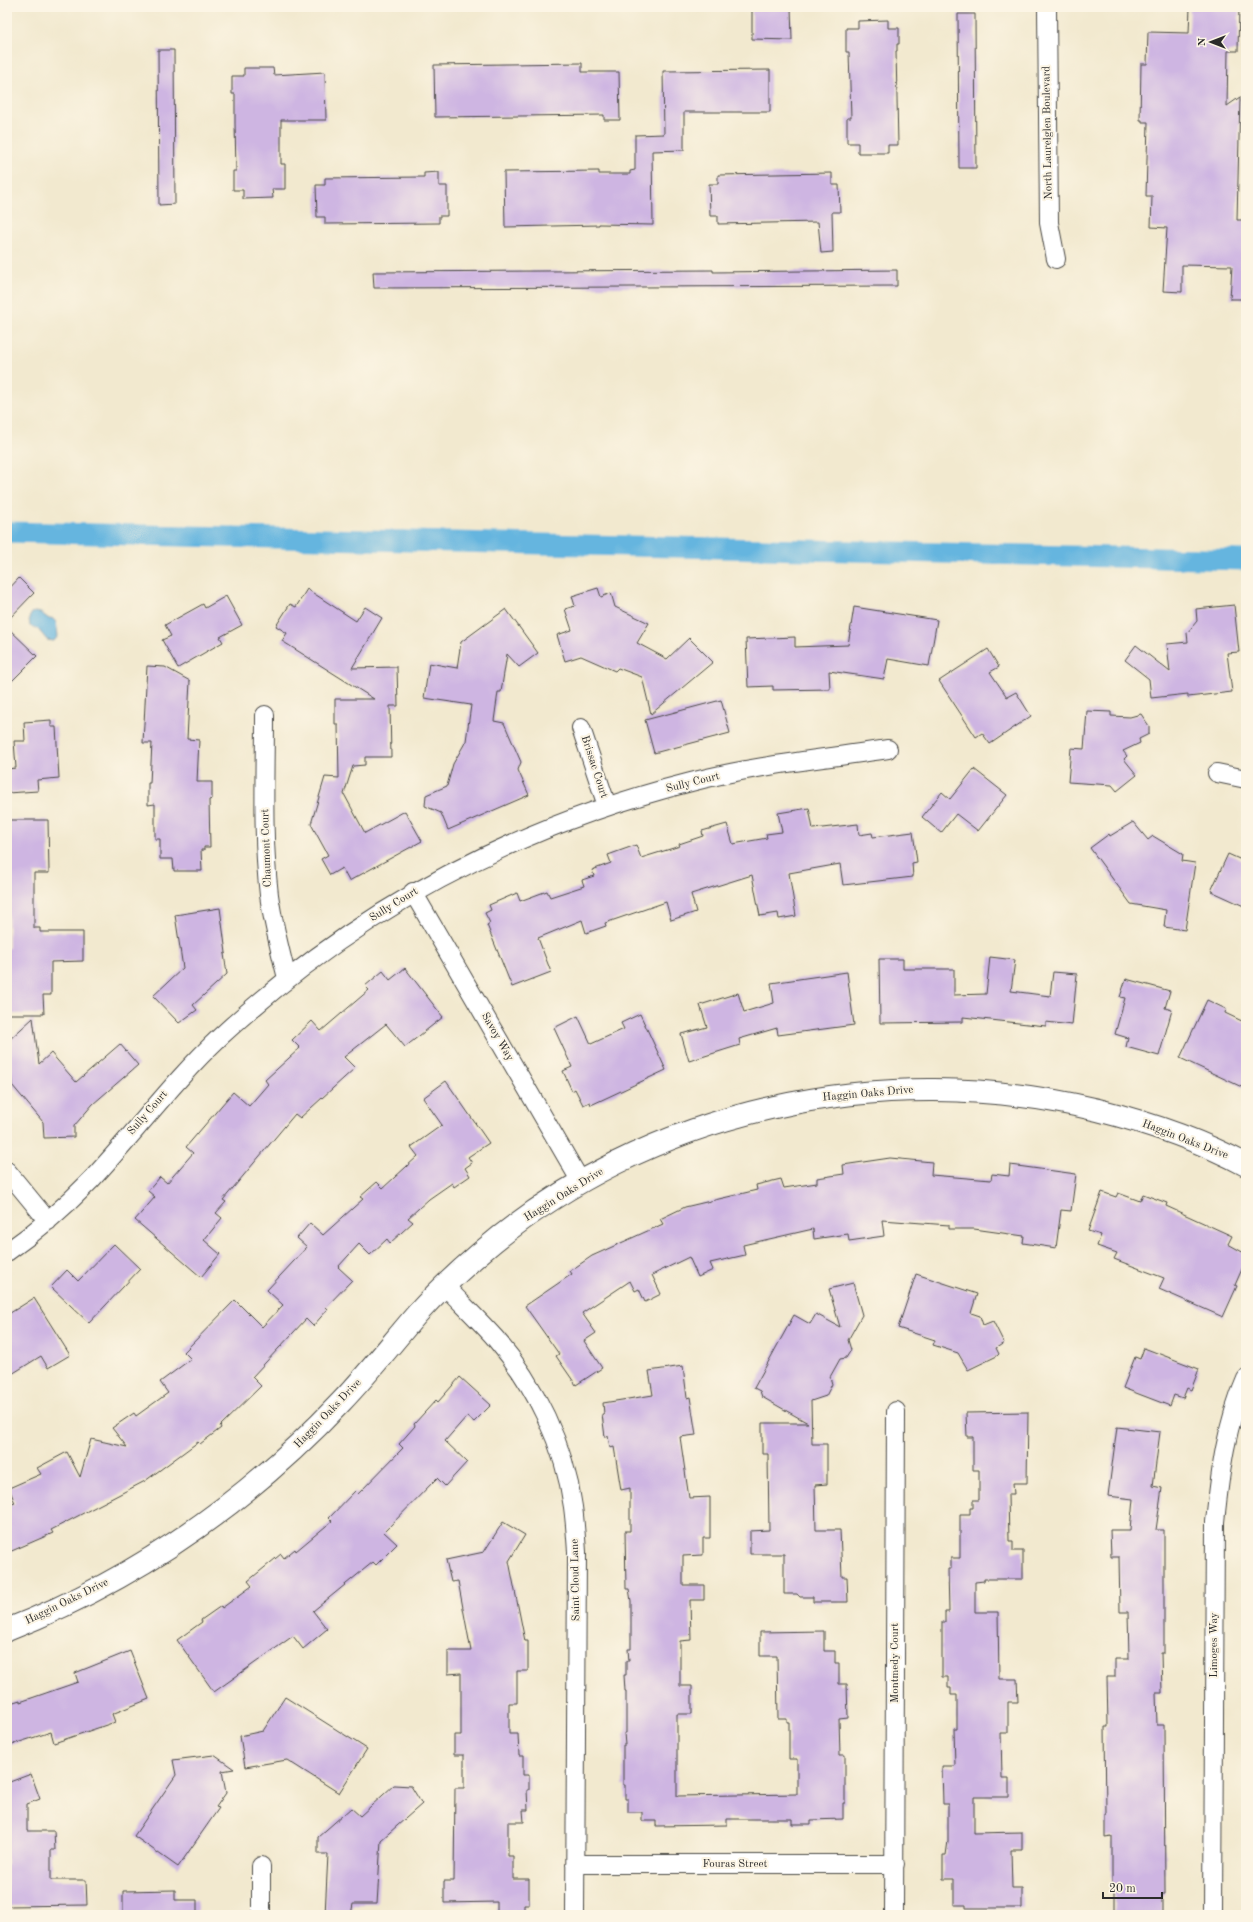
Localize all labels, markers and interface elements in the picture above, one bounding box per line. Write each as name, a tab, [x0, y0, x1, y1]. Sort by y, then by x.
north arrow	[1191, 22, 1231, 62]
text: N	[1197, 37, 1208, 46]
street label: North Laurelglen Boulevard	[1041, 66, 1055, 200]
street label: Brissac Court	[579, 734, 609, 800]
street label: Sully Court	[665, 771, 721, 795]
street label: Chaumont Court	[260, 808, 274, 888]
street label: Sully Court	[368, 886, 420, 924]
street label: Savoy Way	[479, 1011, 515, 1063]
street label: Haggin Oaks Drive	[822, 1085, 914, 1103]
street label: Sully Court	[126, 1089, 170, 1137]
street label: Haggin Oaks Drive	[1141, 1119, 1229, 1161]
street label: Haggin Oaks Drive	[522, 1166, 606, 1224]
street label: Haggin Oaks Drive	[292, 1377, 364, 1451]
street label: Saint Cloud Lane	[570, 1539, 582, 1621]
street label: Haggin Oaks Drive	[24, 1577, 110, 1627]
street label: Limoges Way	[1209, 1612, 1220, 1678]
street label: Montmedy Court	[890, 1623, 901, 1703]
street label: Fouras Street	[703, 1859, 768, 1870]
scale bar	[1103, 1874, 1162, 1900]
text: 20 m	[1109, 1883, 1136, 1895]

